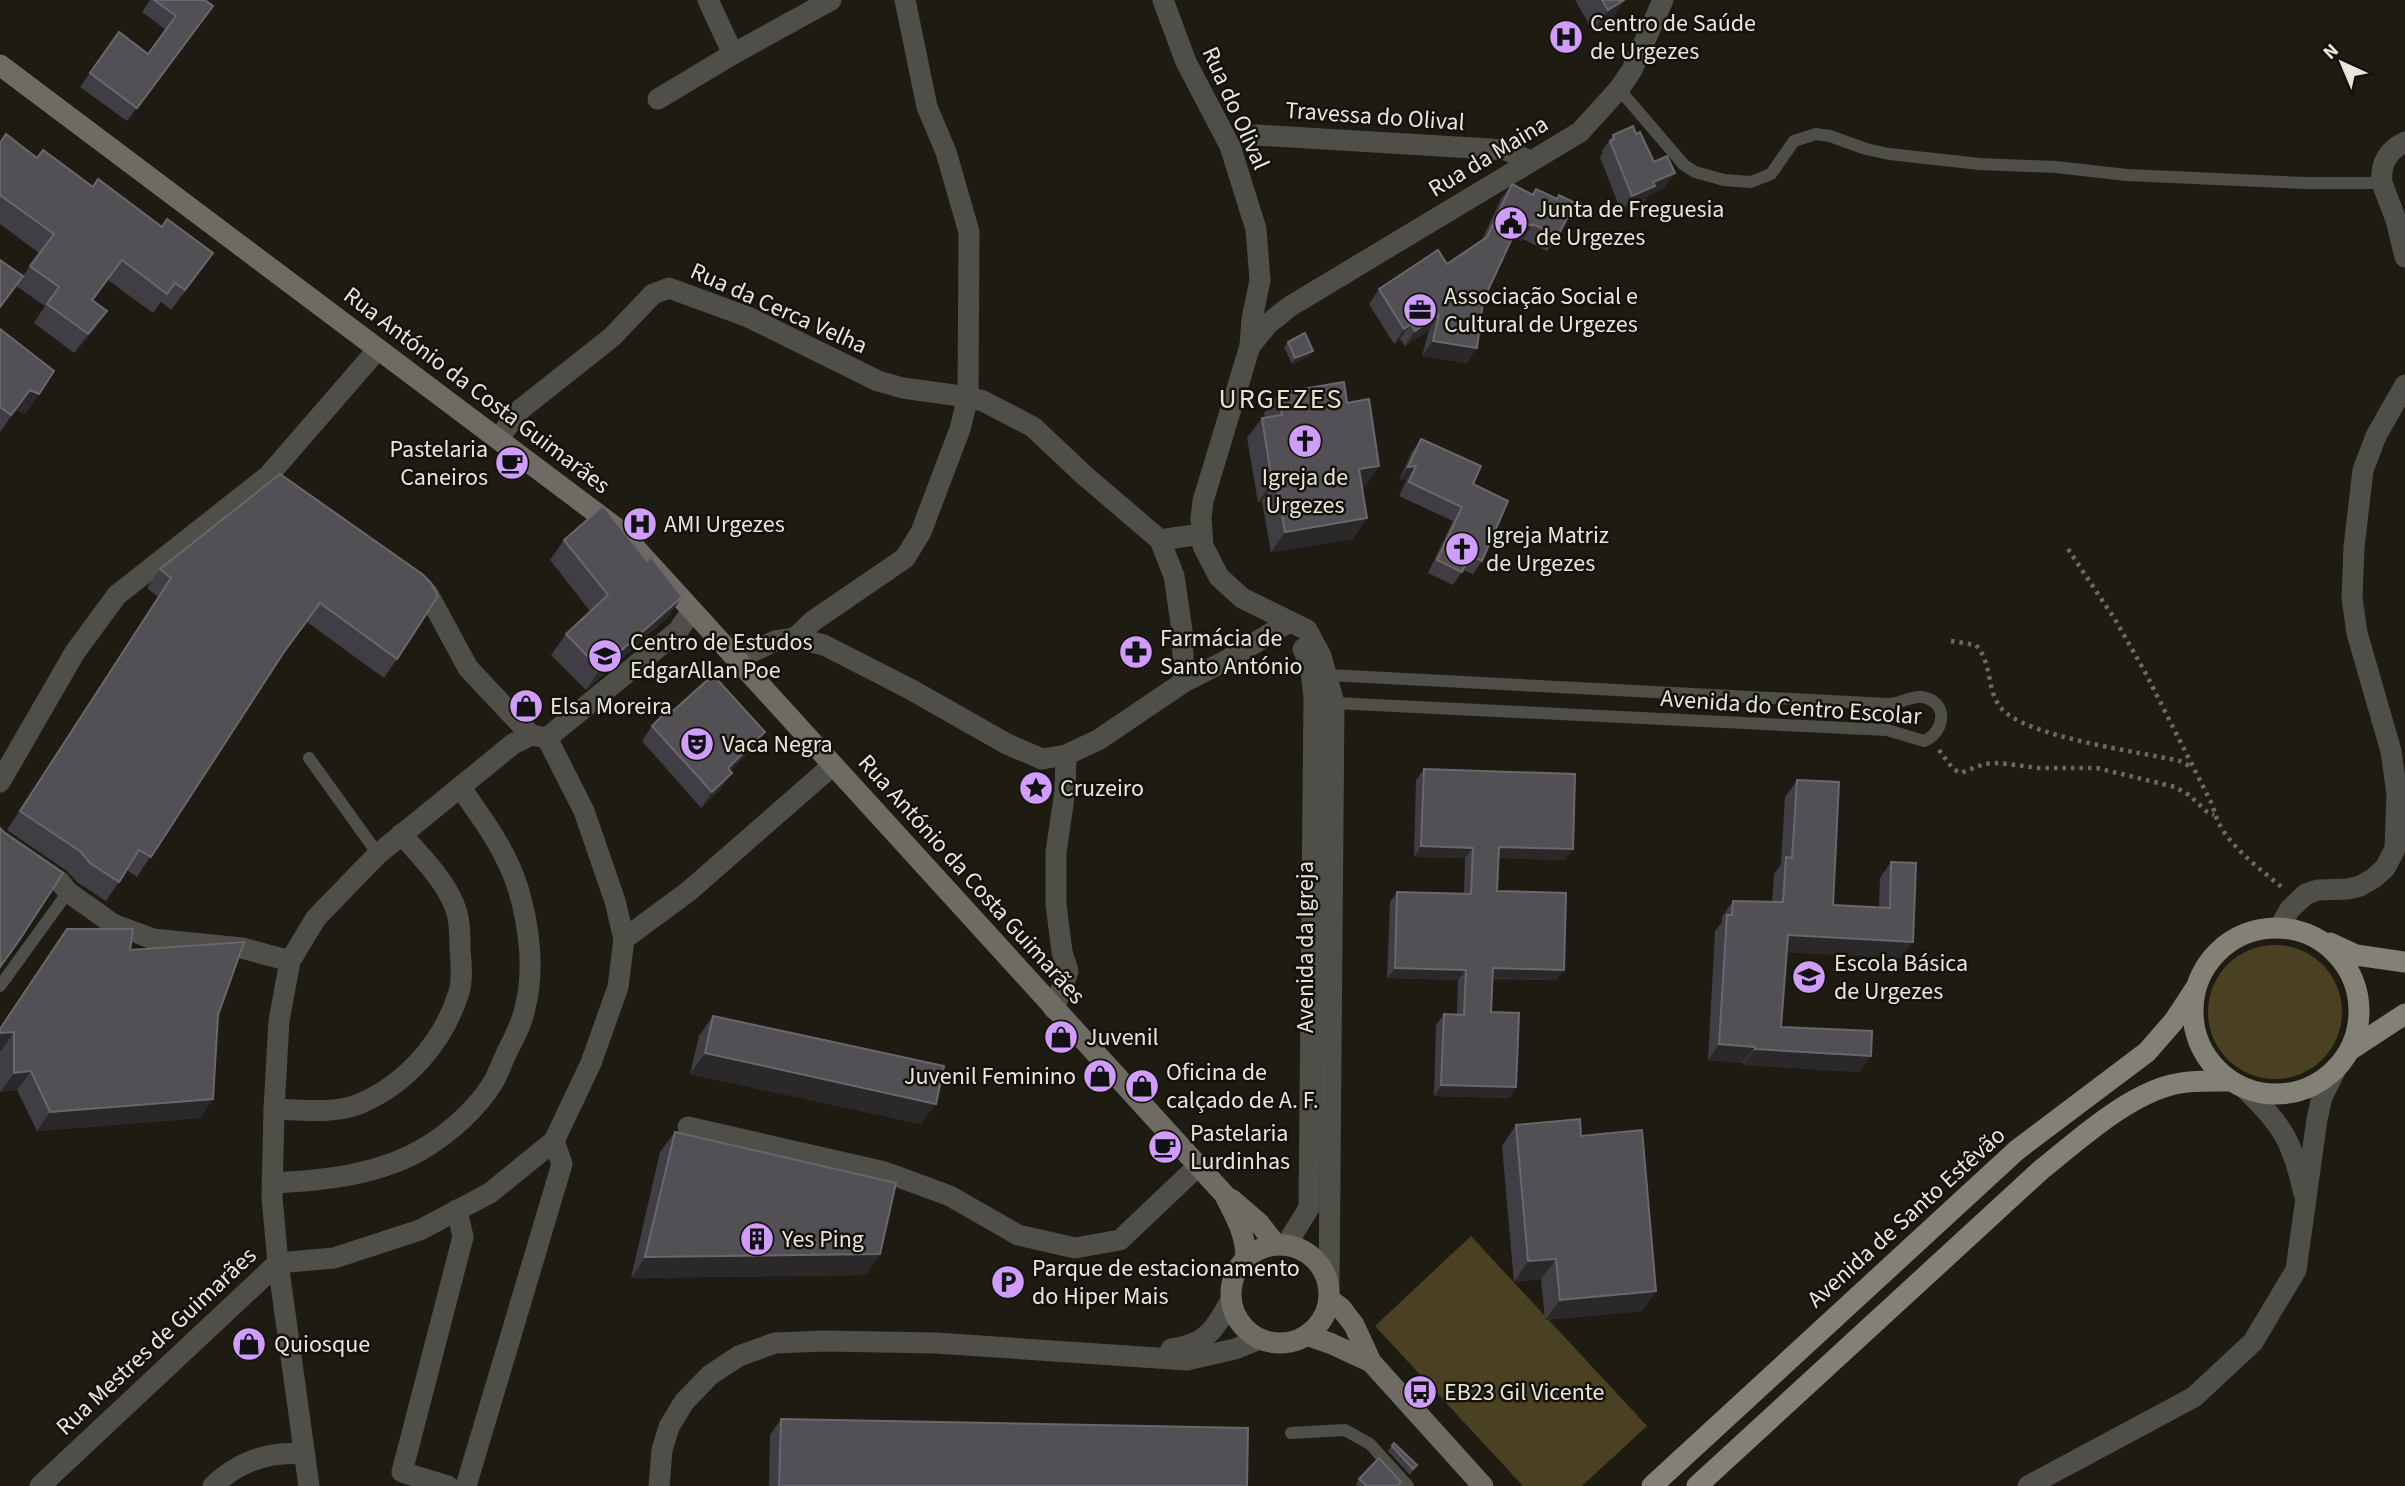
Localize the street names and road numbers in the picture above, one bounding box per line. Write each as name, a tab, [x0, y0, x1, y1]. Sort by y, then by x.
street label: Rua do Olival	[1193, 41, 1278, 175]
street label: Travessa do Olival	[1284, 93, 1466, 140]
street label: Rua da Maina	[1422, 107, 1555, 206]
street label: Rua da Cerca Velha	[685, 254, 873, 363]
street label: Rua António da Costa Guimarães	[336, 278, 617, 502]
street label: Avenida do Centro Escolar	[1659, 681, 1923, 734]
street label: Rua António da Costa Guimarães	[850, 747, 1094, 1012]
street label: Avenida da Igreja	[1288, 861, 1323, 1033]
street label: Avenida de Santo Estêvão	[1799, 1118, 2013, 1316]
street label: Rua Mestres de Guimarães	[48, 1239, 264, 1444]

